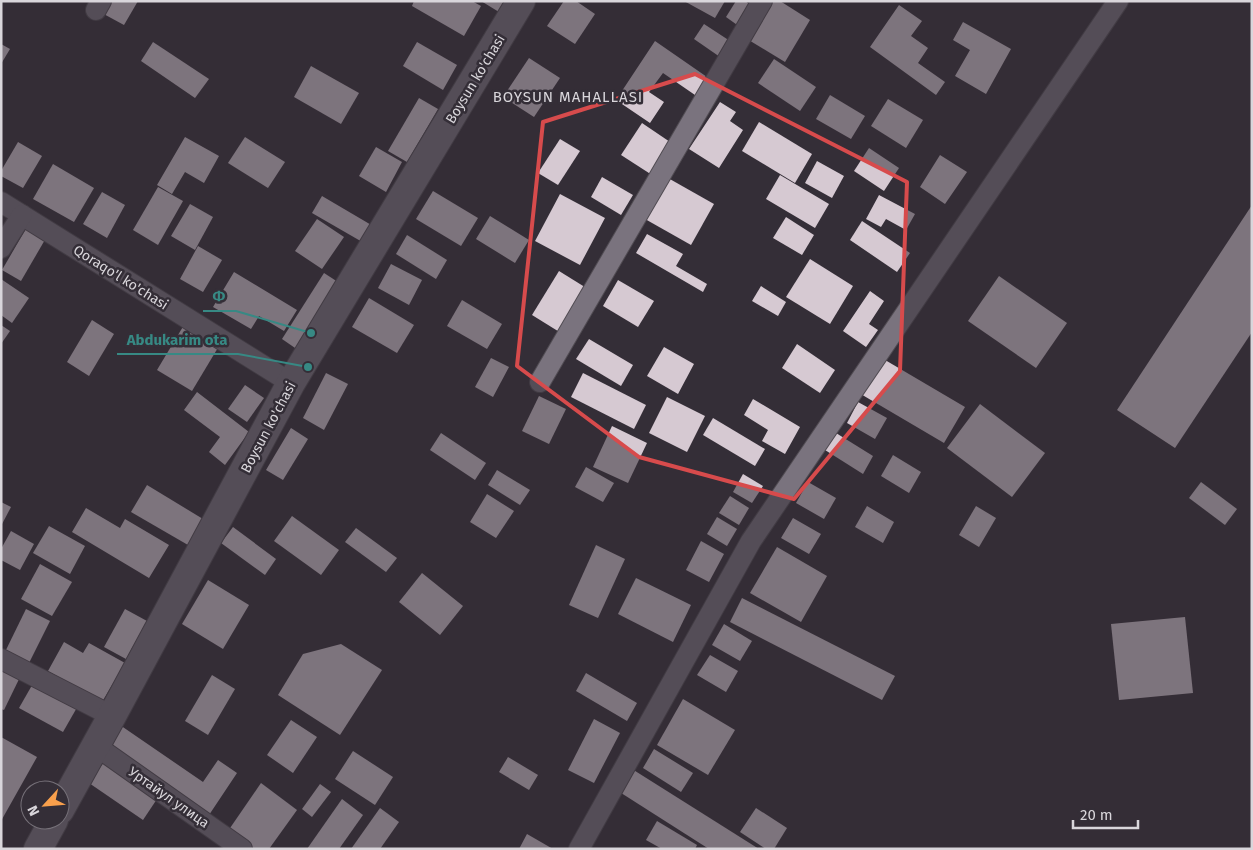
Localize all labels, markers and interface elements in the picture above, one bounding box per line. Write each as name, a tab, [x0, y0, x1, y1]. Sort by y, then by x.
street label: Boysun ko'chasi	[442, 32, 509, 127]
district label: BOYSUN MAHALLASI	[493, 88, 643, 106]
street label: Qoraqo'l ko'chasi	[70, 241, 171, 313]
callout: Ф	[203, 281, 236, 311]
text: Ф	[213, 287, 226, 305]
callout: Abdukarim ota	[117, 324, 238, 354]
text: Abdukarim ota	[126, 331, 227, 349]
street label: Boysun ko'chasi	[237, 379, 300, 476]
street label: Уртайул улица	[125, 763, 212, 832]
north arrow	[20, 780, 70, 830]
scale bar	[1073, 798, 1138, 830]
text: N	[24, 803, 43, 818]
text: 20 m	[1080, 806, 1113, 824]

